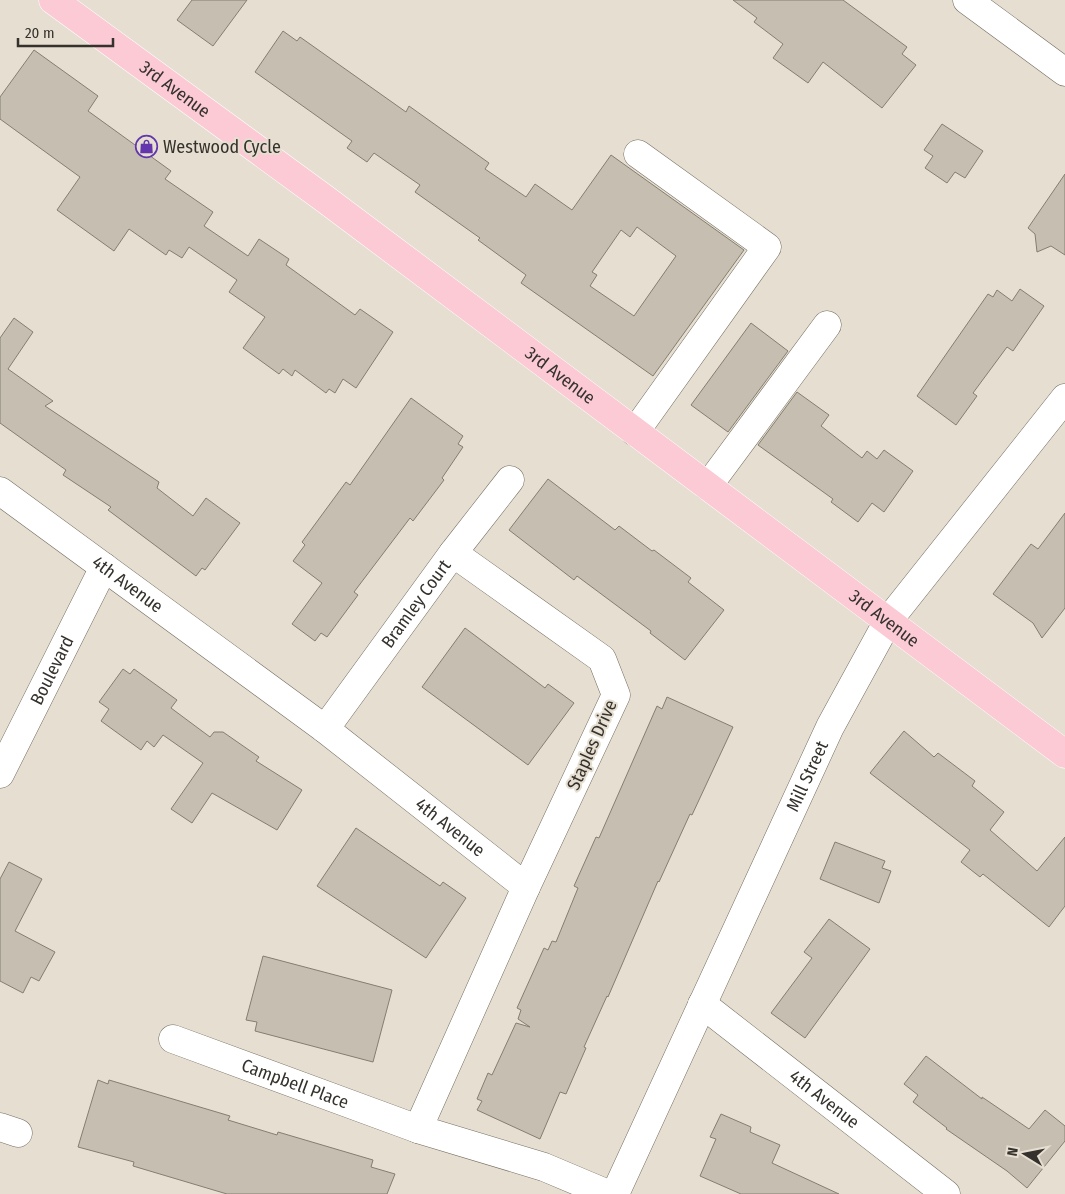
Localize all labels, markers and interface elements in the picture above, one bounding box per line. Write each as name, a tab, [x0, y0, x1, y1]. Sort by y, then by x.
scale bar	[18, 15, 112, 47]
text: 20 m	[25, 24, 55, 42]
street label: 3rd Avenue	[135, 56, 215, 122]
shop icon: Westwood Cycle	[135, 135, 159, 159]
place label: Westwood Cycle	[163, 136, 281, 158]
street label: 3rd Avenue	[521, 342, 600, 409]
street label: 4th Avenue	[88, 551, 167, 618]
street label: Bramley Court	[377, 555, 456, 652]
street label: 3rd Avenue	[845, 585, 924, 652]
street label: Boulevard	[26, 632, 79, 708]
street label: Staples Drive	[562, 696, 622, 794]
street label: Mill Street	[782, 737, 833, 815]
street label: 4th Avenue	[411, 793, 489, 862]
street label: Campbell Place	[238, 1054, 352, 1114]
street label: 4th Avenue	[785, 1065, 864, 1133]
north arrow	[1000, 1129, 1050, 1179]
text: N	[1004, 1146, 1022, 1157]

